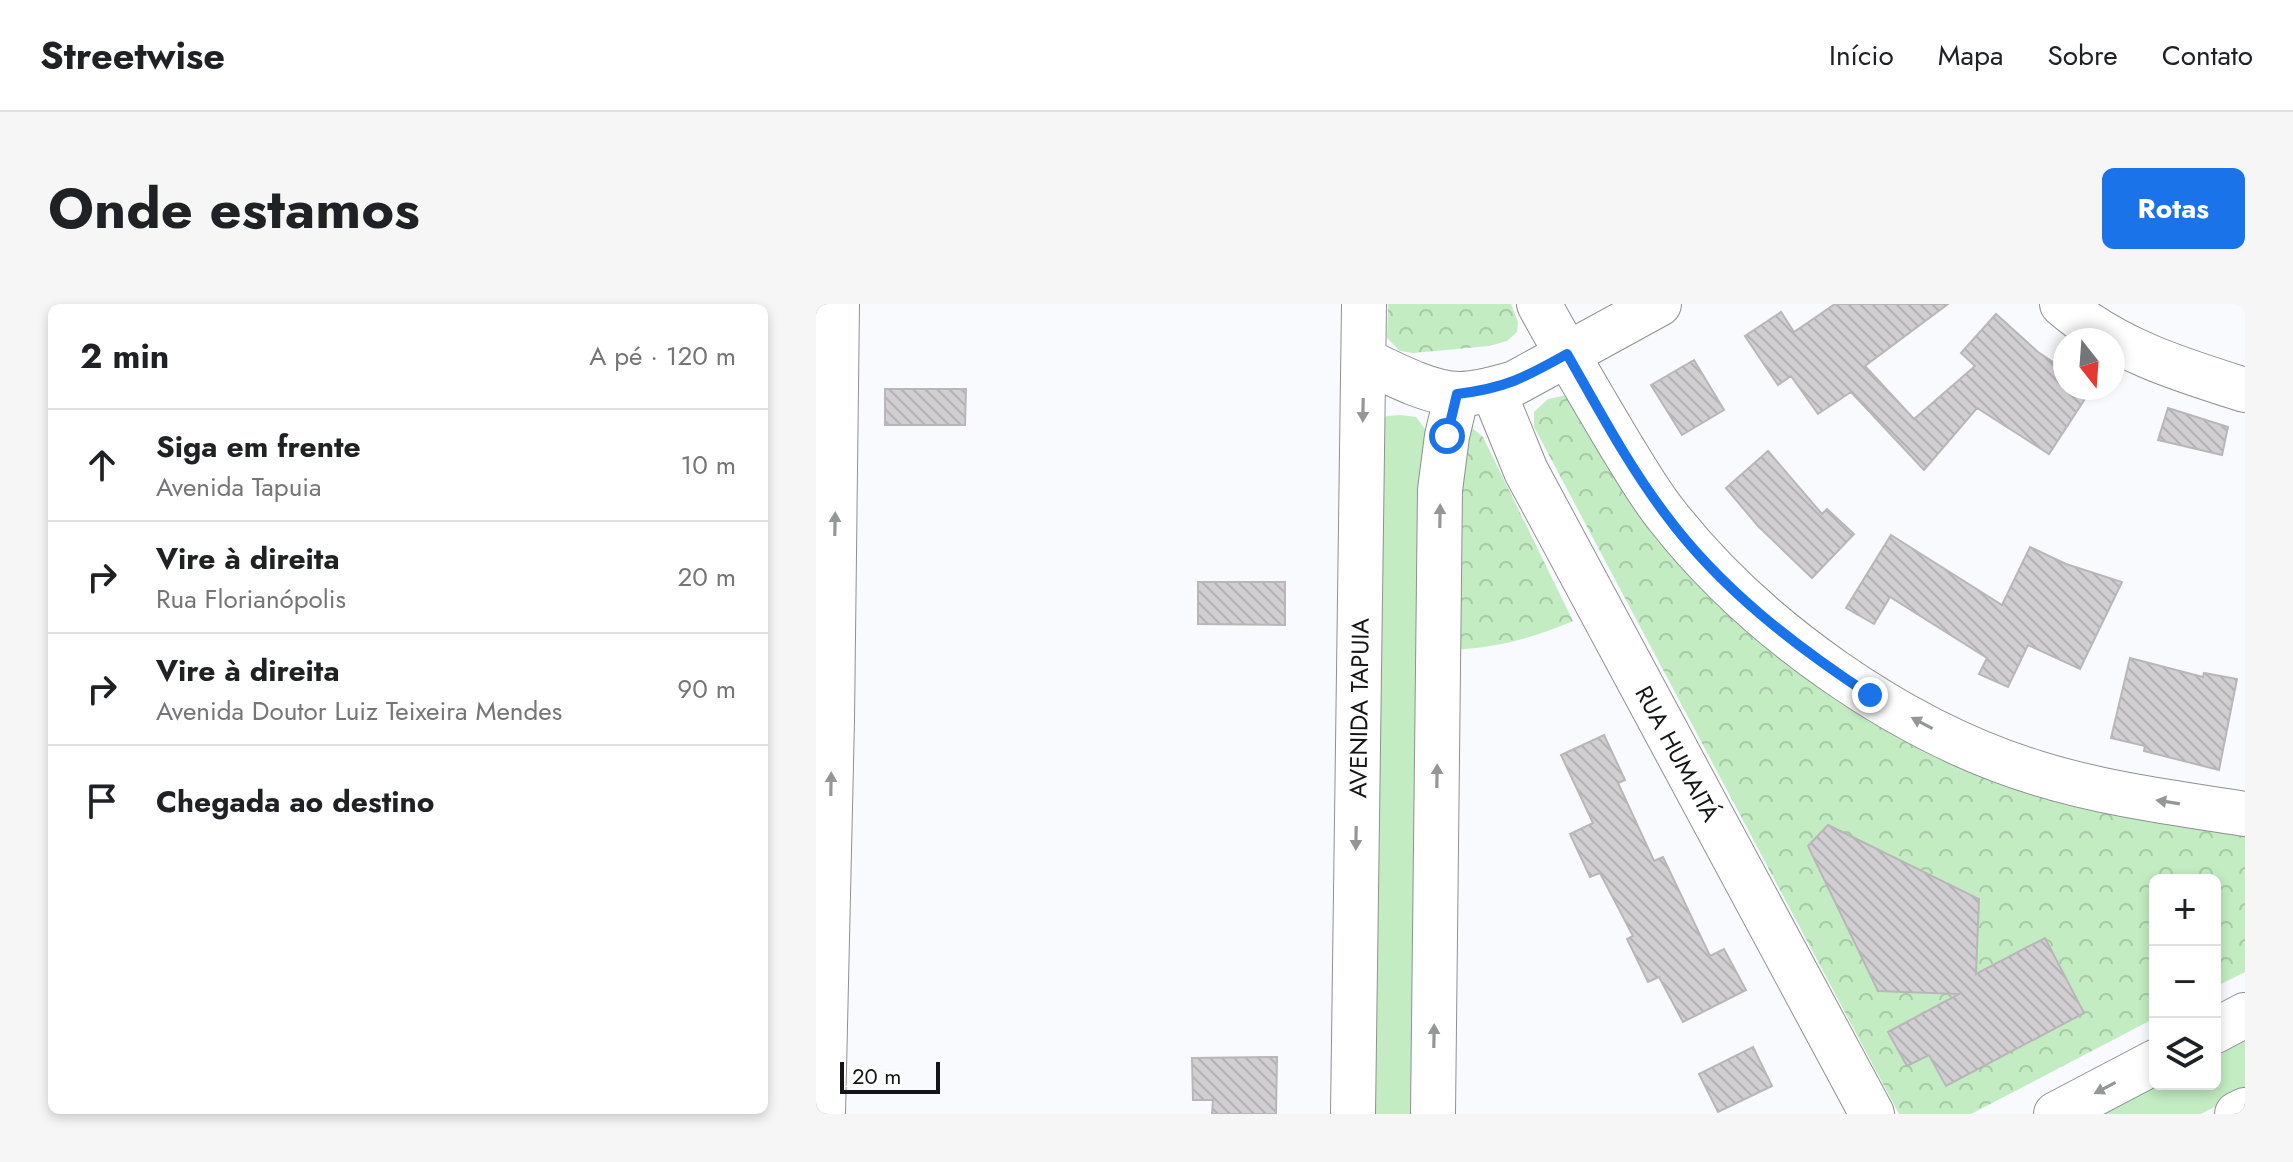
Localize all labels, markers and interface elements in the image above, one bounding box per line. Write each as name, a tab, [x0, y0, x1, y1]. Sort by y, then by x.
text: Streetwise	[40, 28, 225, 83]
text: Início	[1829, 35, 1894, 76]
text: Mapa	[1938, 35, 2003, 76]
text: Sobre	[2047, 35, 2118, 76]
text: Contato	[2162, 35, 2253, 76]
text: Onde estamos	[48, 168, 420, 249]
button: Rotas	[2102, 168, 2245, 249]
north arrow	[2053, 328, 2125, 400]
text: 2 min	[80, 332, 169, 381]
text: A pé · 120 m	[589, 337, 736, 375]
one-way arrow	[1356, 398, 1369, 423]
route start	[1429, 418, 1465, 454]
text: Siga em frente	[156, 425, 361, 468]
icon: ahead	[80, 443, 124, 487]
text: 10 m	[681, 446, 736, 484]
text: Avenida Tapuia	[156, 468, 322, 506]
one-way arrow	[1433, 503, 1446, 528]
one-way arrow	[829, 511, 841, 536]
text: Vire à direita	[156, 537, 340, 580]
icon: right	[80, 555, 124, 599]
text: 20 m	[678, 558, 736, 596]
text: Rua Florianópolis	[156, 580, 346, 618]
street label: AVENIDA TAPUIA	[1340, 618, 1377, 798]
text: Vire à direita	[156, 649, 340, 692]
icon: right	[80, 667, 124, 711]
text: 90 m	[677, 670, 736, 708]
route end	[1852, 677, 1888, 713]
street label: RUA HUMAITÁ	[1627, 679, 1729, 828]
text: Avenida Doutor Luiz Teixeira Mendes	[156, 692, 562, 730]
one-way arrow	[1910, 716, 1933, 729]
one-way arrow	[1431, 763, 1443, 788]
one-way arrow	[825, 771, 837, 796]
icon: arrive	[80, 779, 124, 823]
text: Chegada ao destino	[156, 780, 434, 823]
one-way arrow	[2155, 795, 2180, 808]
one-way arrow	[1350, 826, 1363, 851]
map controls	[2149, 874, 2221, 1090]
button: +	[2149, 874, 2221, 946]
button: −	[2149, 946, 2221, 1018]
button: layers	[2149, 1018, 2221, 1090]
one-way arrow	[1428, 1023, 1440, 1048]
scale bar	[840, 1058, 940, 1094]
text: 20 m	[852, 1060, 901, 1092]
one-way arrow	[2094, 1082, 2117, 1095]

